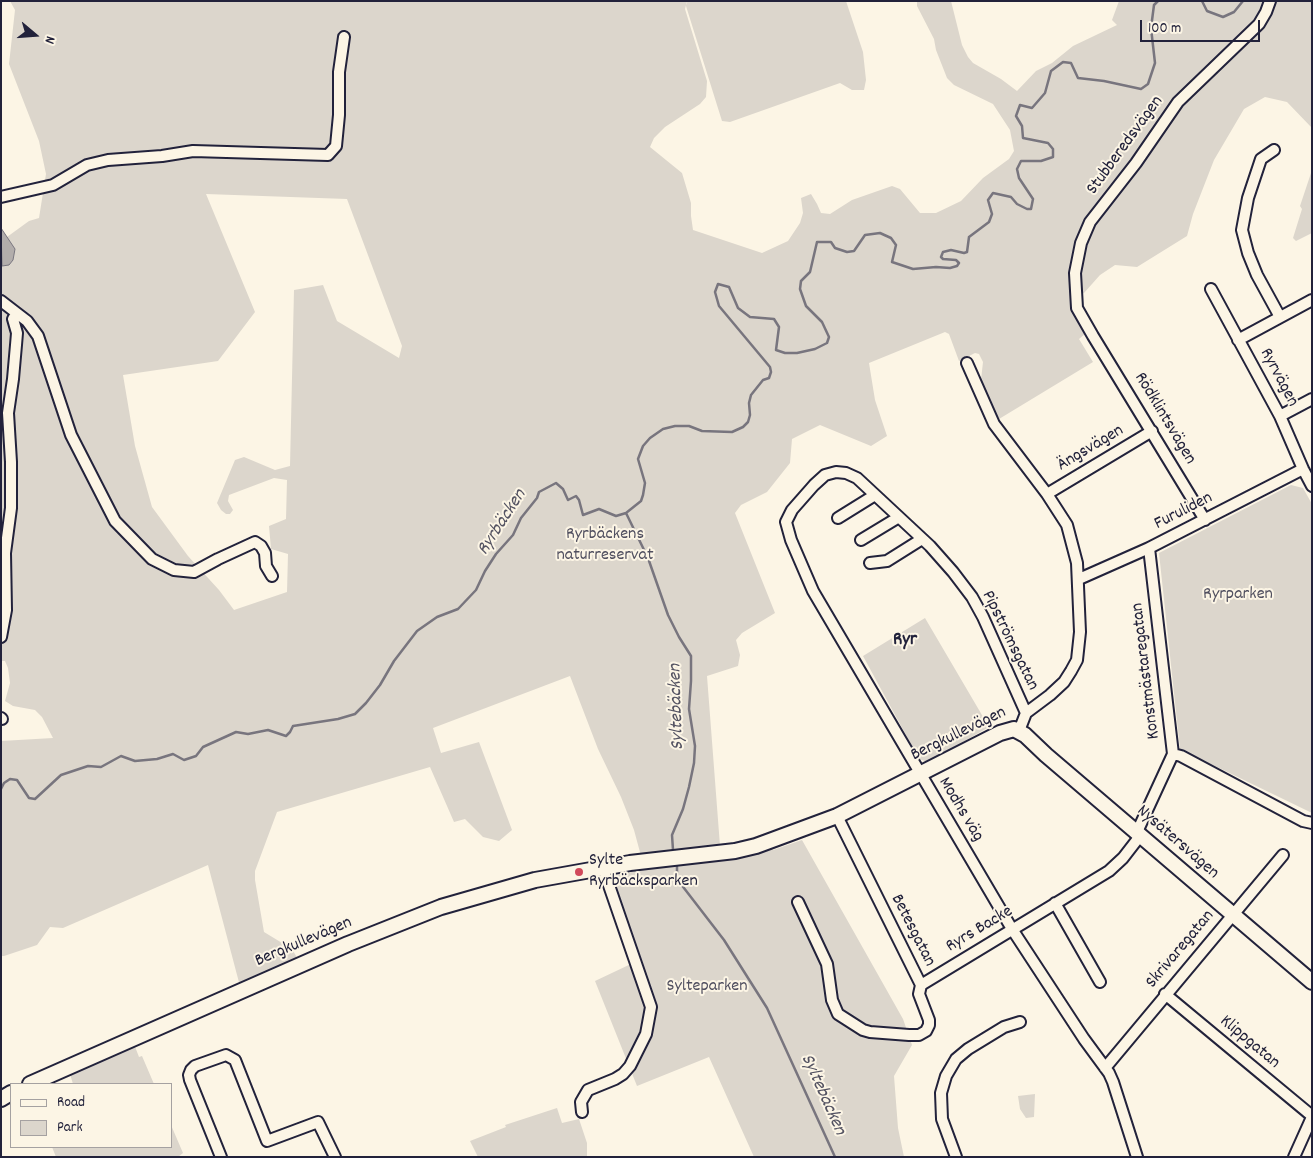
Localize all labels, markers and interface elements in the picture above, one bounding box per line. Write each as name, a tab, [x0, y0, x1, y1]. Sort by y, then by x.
north arrow	[10, 10, 60, 60]
scale bar	[1143, 10, 1263, 42]
text: 100 m	[1148, 18, 1181, 40]
text: N	[39, 33, 60, 46]
street label: Stubberedsvägen	[1083, 92, 1169, 200]
street label: Ryrvägen	[1254, 345, 1302, 411]
street label: Rödklintsvägen	[1128, 369, 1200, 469]
street label: Ängsvägen	[1054, 421, 1128, 477]
water label: Ryrbäcken	[473, 486, 533, 560]
street label: Furuliden	[1151, 488, 1217, 536]
park label: Ryrbäckens naturreservat	[556, 525, 654, 568]
park label: Ryrparken	[1203, 585, 1273, 607]
street label: Pipströmsgatan	[976, 588, 1042, 694]
street label: Konstmästaregatan	[1128, 602, 1166, 740]
district label: Ryr	[893, 630, 917, 652]
water label: Syltebäcken	[665, 664, 691, 750]
street label: Bergkullevägen	[908, 703, 1010, 767]
street label: Modhs väg	[932, 774, 988, 846]
street label: Nysätersvägen	[1131, 801, 1223, 885]
place label: Sylte Ryrbäcksparken	[589, 851, 698, 894]
marker: Sylte Ryrbäcksparken	[573, 866, 585, 878]
street label: Betesgatan	[885, 891, 939, 971]
street label: Ryrs Backe	[943, 902, 1017, 958]
street label: Skrivaregatan	[1142, 906, 1220, 994]
street label: Bergkullevägen	[252, 913, 356, 973]
park label: Sylteparken	[666, 977, 748, 999]
street label: Klippgatan	[1214, 1012, 1284, 1074]
water label: Syltebäcken	[794, 1051, 850, 1139]
legend	[10, 1083, 172, 1148]
text: Road	[57, 1092, 85, 1114]
text: Park	[57, 1117, 83, 1139]

